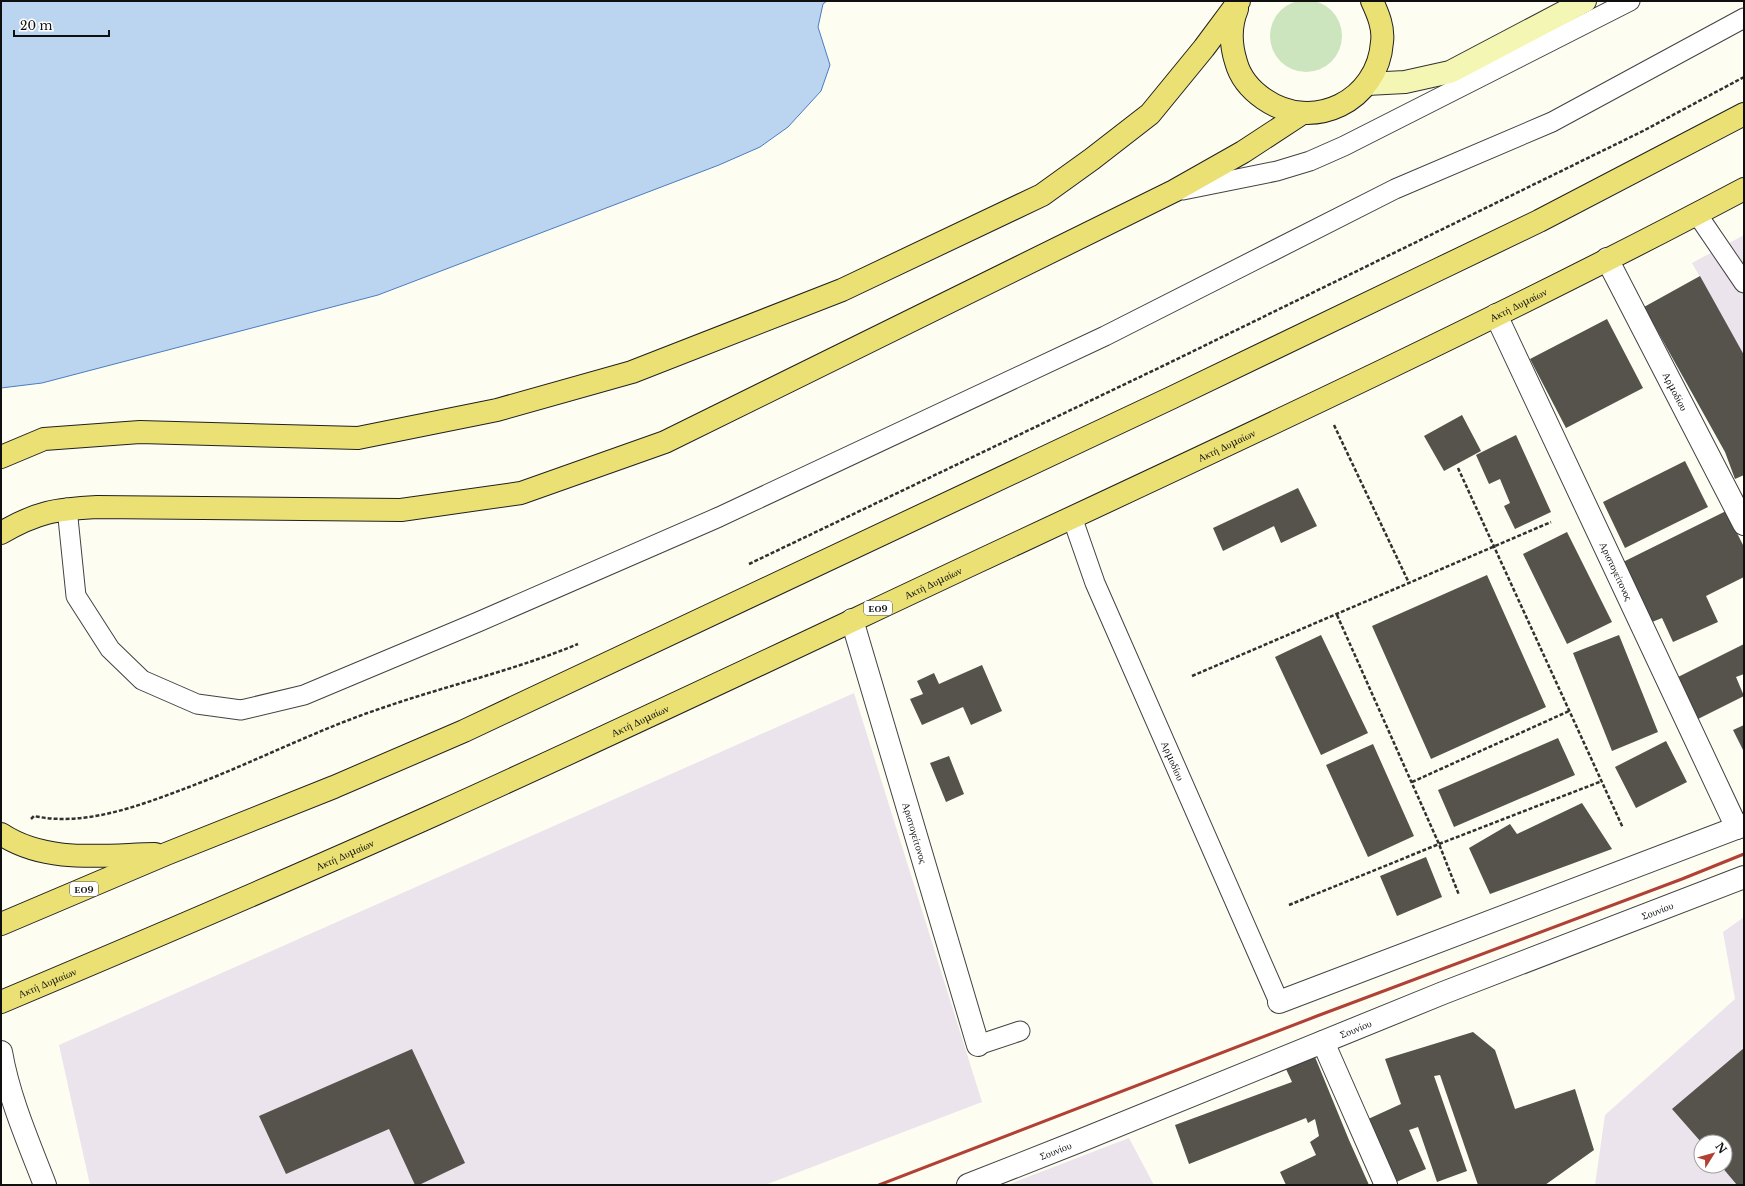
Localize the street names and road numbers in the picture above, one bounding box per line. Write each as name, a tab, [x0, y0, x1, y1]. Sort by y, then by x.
street label: Ακτή Δυμαίων	[1487, 285, 1549, 324]
street label: Αρμοδίου	[1660, 370, 1691, 413]
street label: Ακτή Δυμαίων	[1195, 426, 1258, 464]
street label: Αριστογείτονος	[1597, 540, 1636, 602]
street label: Ακτή Δυμαίων	[902, 563, 964, 602]
road number: ΕΟ9	[864, 601, 892, 615]
street label: Ακτή Δυμαίων	[609, 701, 671, 740]
street label: Αρμοδίου	[1159, 739, 1187, 783]
street label: Αριστογείτονος	[900, 801, 930, 865]
street label: Ακτή Δυμαίων	[314, 836, 376, 873]
road number: ΕΟ9	[70, 882, 98, 896]
street label: Σουνίου	[1640, 898, 1675, 922]
street label: Ακτή Δυμαίων	[16, 964, 79, 1001]
street label: Σουνίου	[1338, 1016, 1373, 1041]
street label: Σουνίου	[1038, 1138, 1073, 1163]

